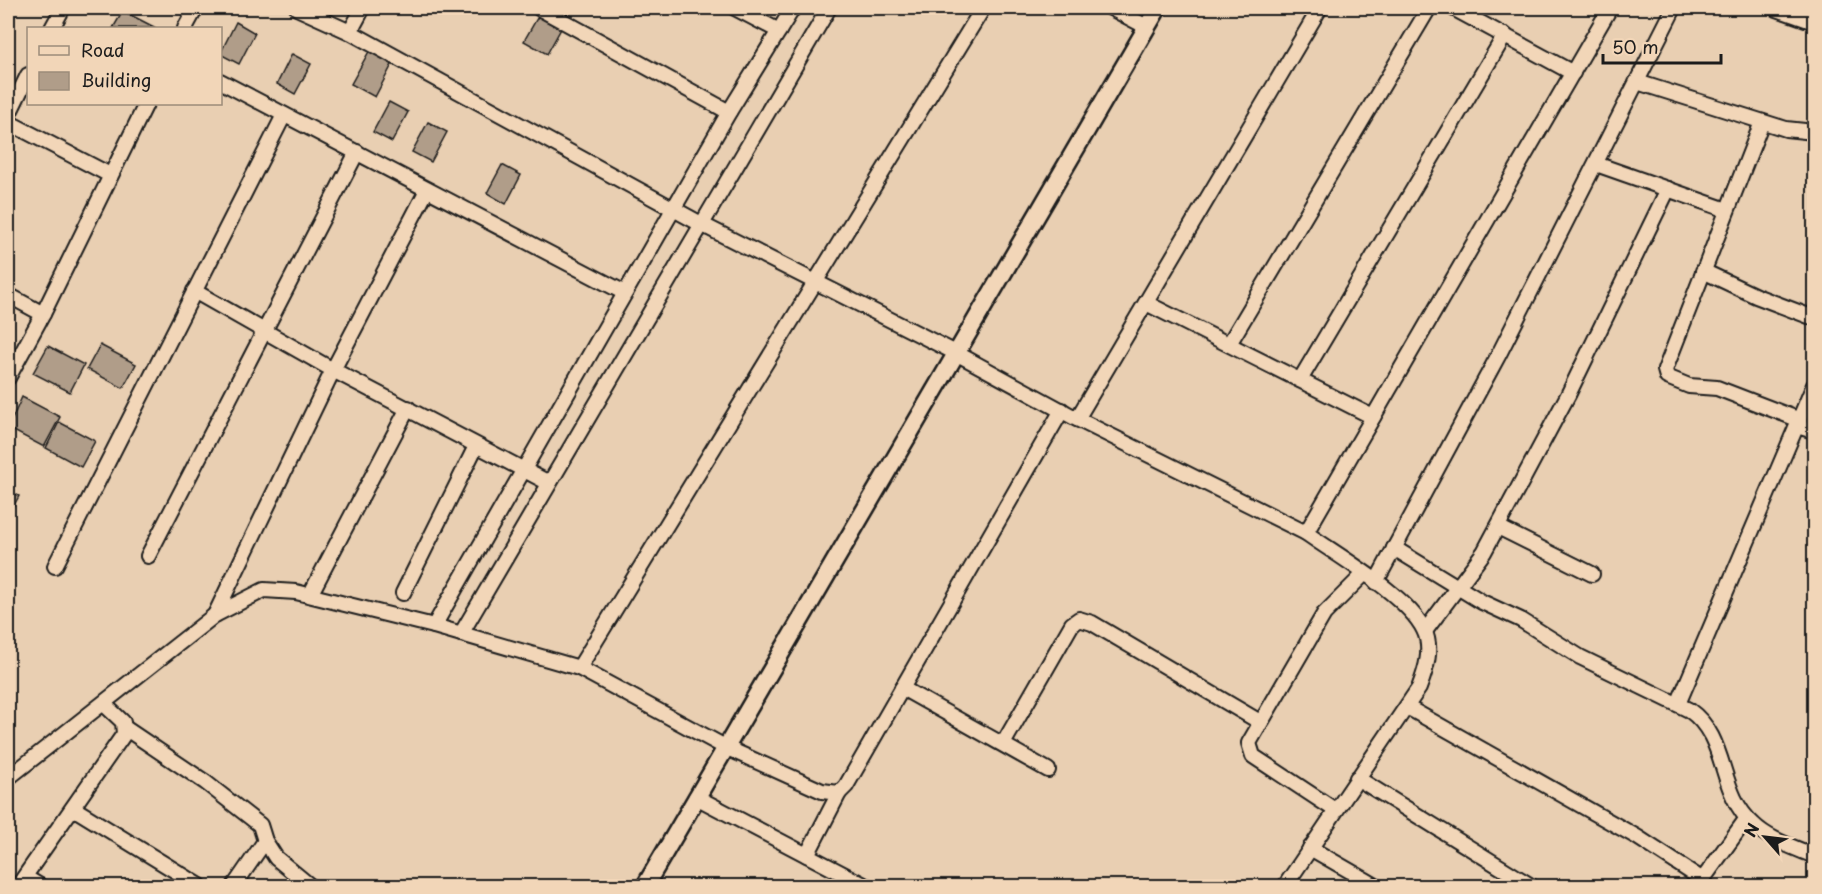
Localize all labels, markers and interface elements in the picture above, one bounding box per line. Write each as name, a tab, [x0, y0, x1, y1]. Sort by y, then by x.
legend	[27, 27, 222, 105]
scale bar	[1603, 27, 1722, 65]
text: 50 m	[1612, 33, 1659, 60]
text: Road	[81, 36, 125, 63]
text: Building	[81, 66, 151, 93]
north arrow	[1735, 807, 1795, 867]
text: N	[1737, 818, 1764, 841]

